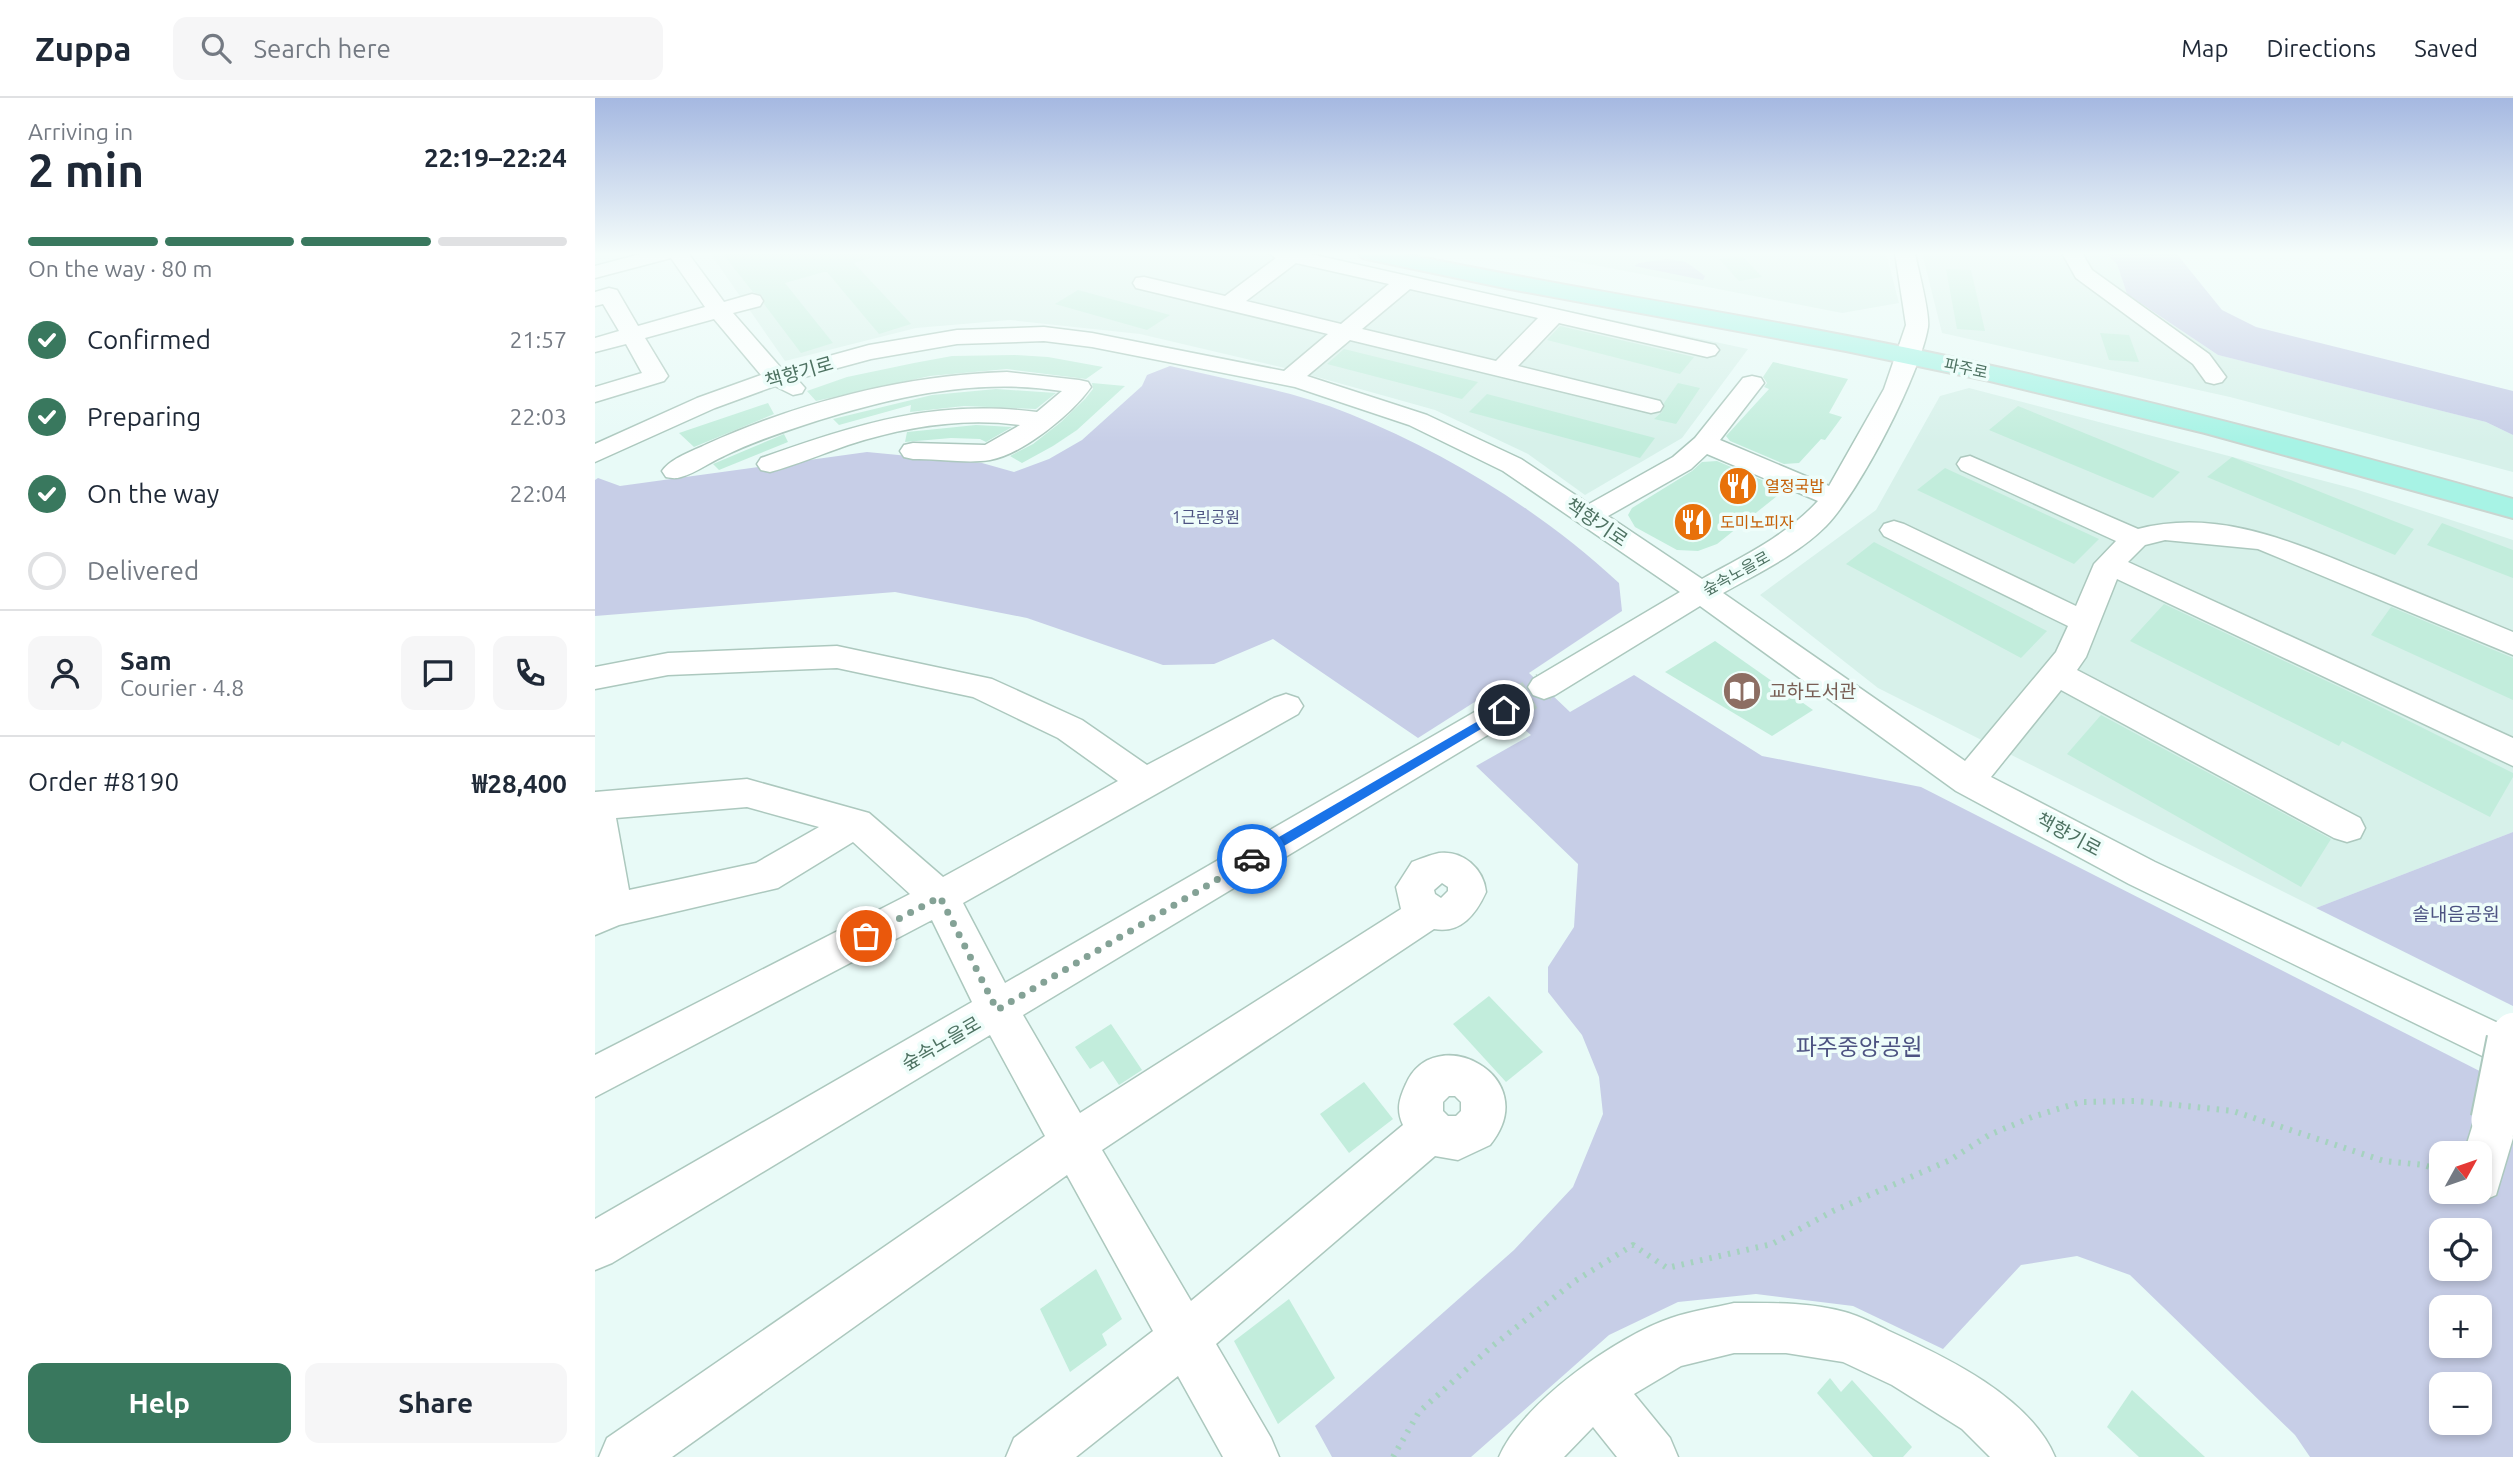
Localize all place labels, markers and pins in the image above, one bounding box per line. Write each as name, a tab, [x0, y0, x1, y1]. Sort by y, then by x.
restaurant icon: 열정국밥	[1717, 465, 1759, 507]
place label: 열정국밥	[1765, 477, 1824, 495]
restaurant icon: 도미노피자	[1672, 501, 1714, 543]
place label: 도미노피자	[1720, 513, 1794, 531]
library icon: 교하도서관	[1721, 670, 1763, 712]
pin	[1474, 680, 1534, 740]
place label: 교하도서관	[1769, 680, 1856, 702]
pin	[836, 906, 896, 966]

